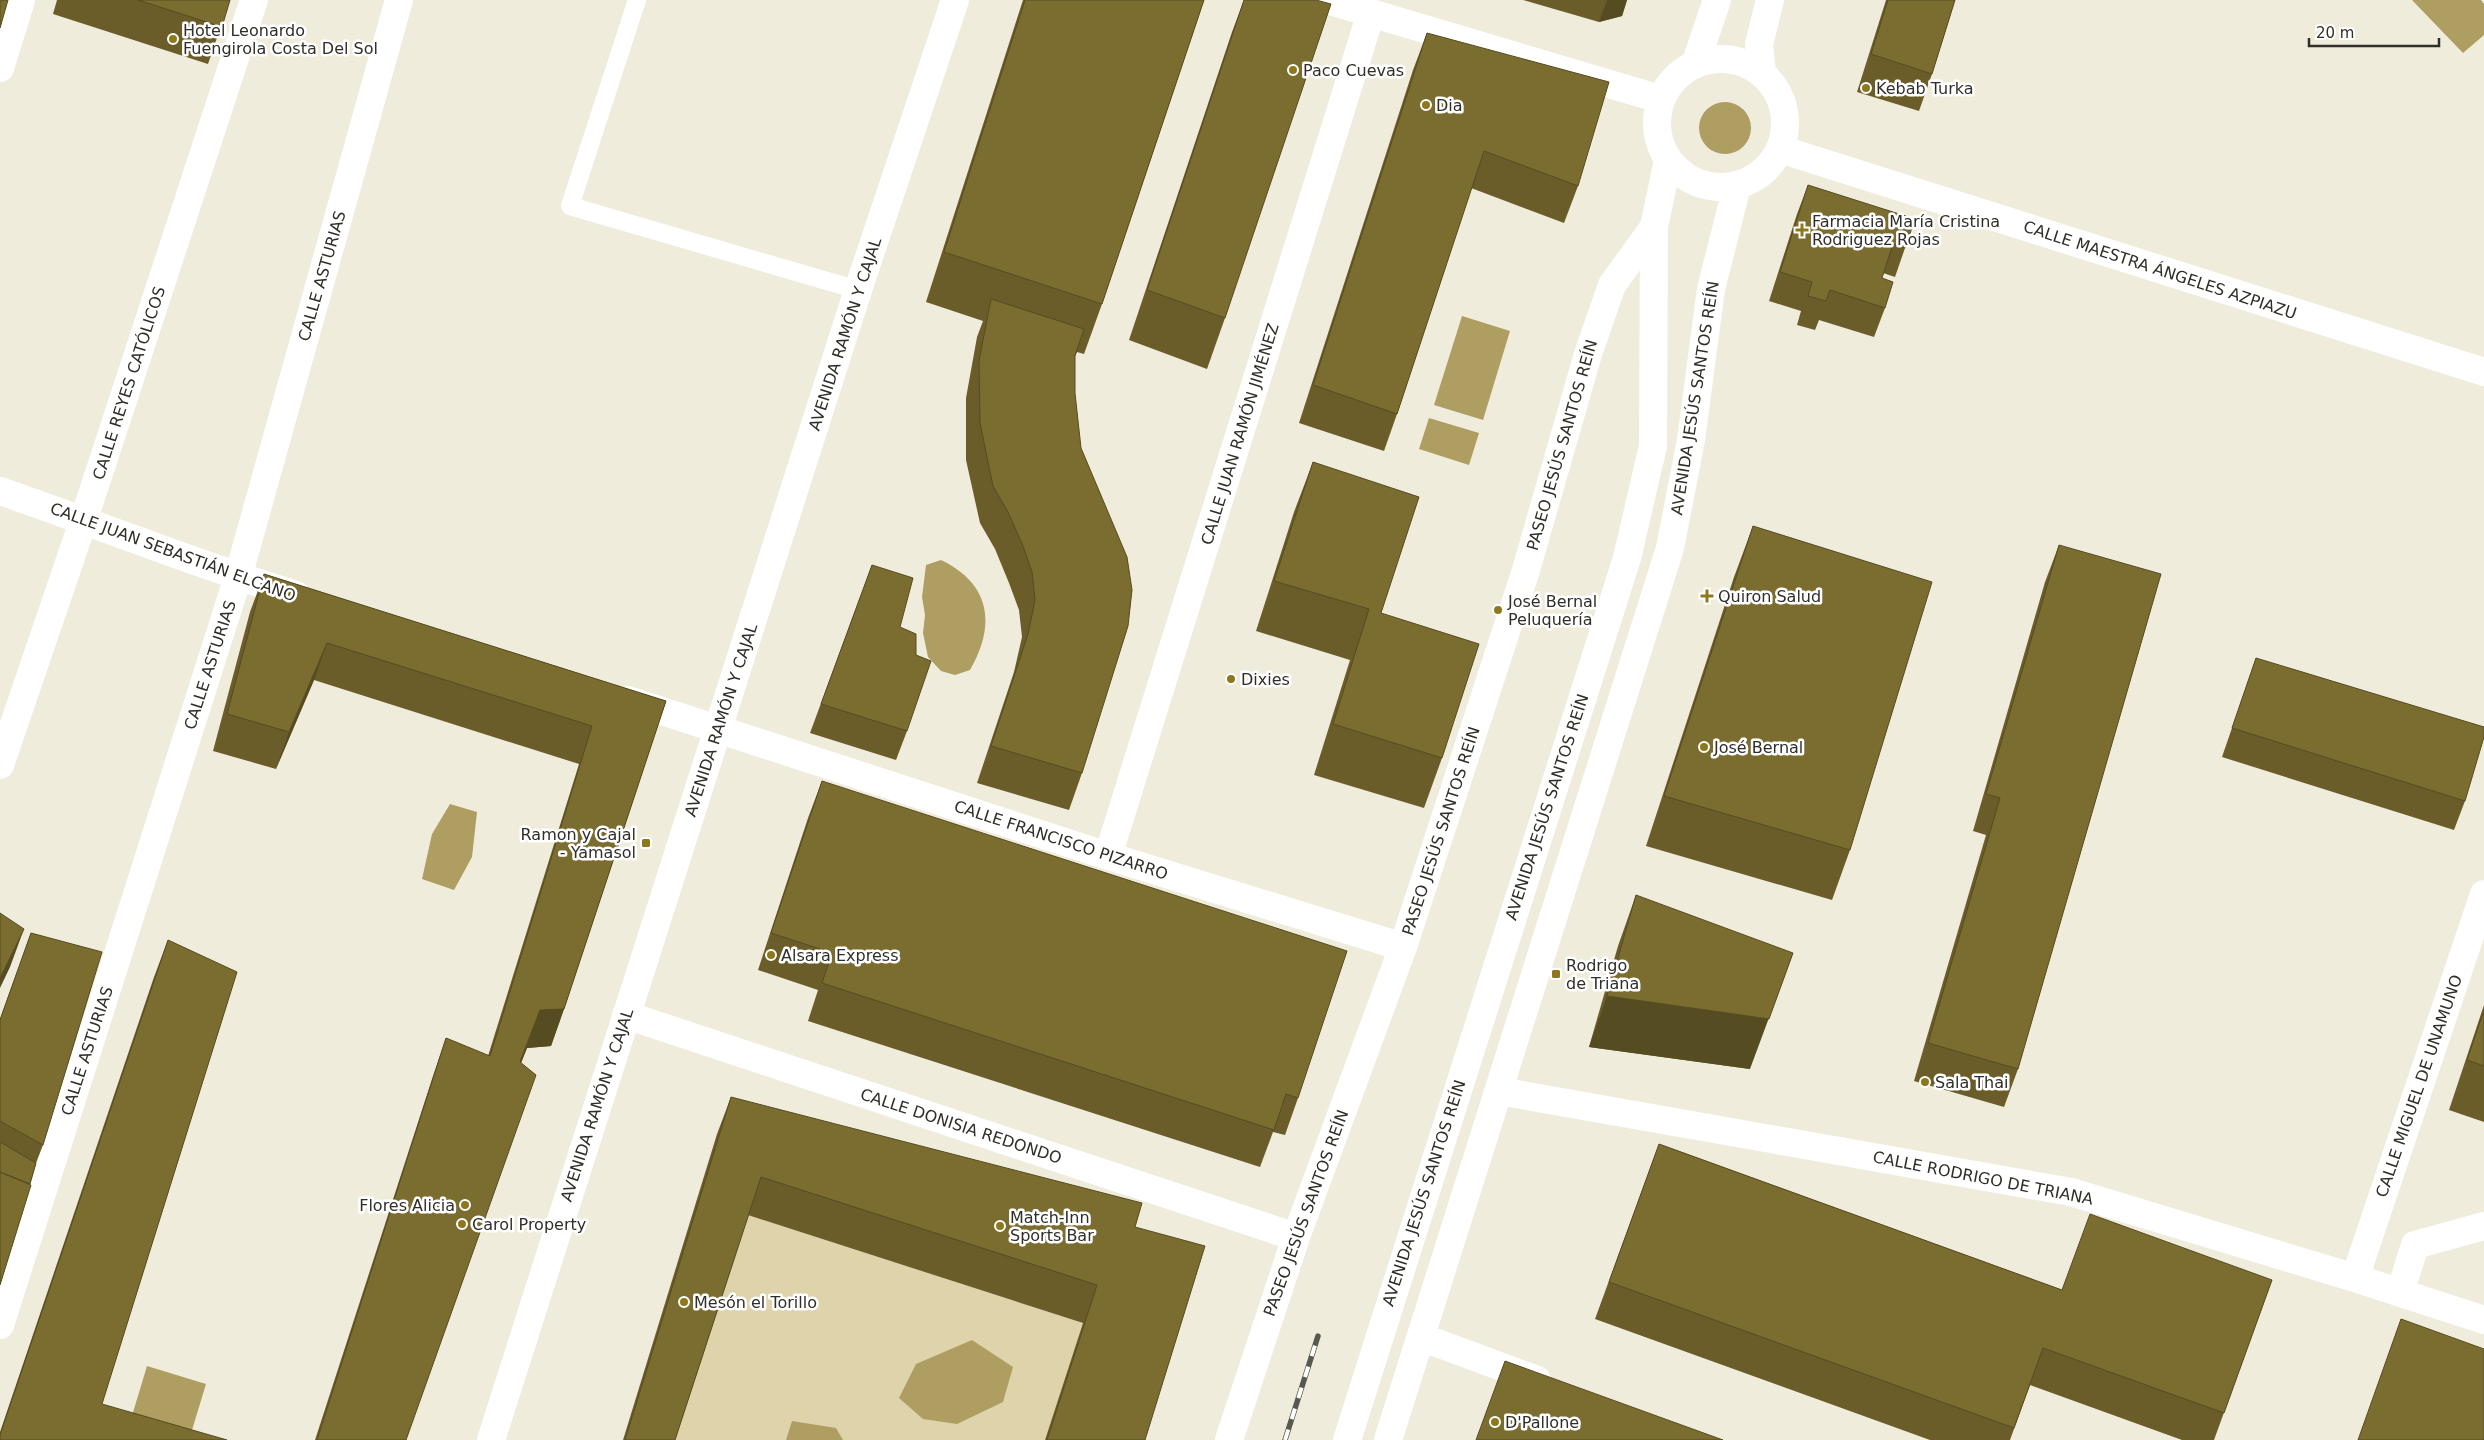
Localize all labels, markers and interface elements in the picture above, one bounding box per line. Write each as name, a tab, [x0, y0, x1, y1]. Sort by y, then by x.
scale bar	[2309, 15, 2439, 47]
place label: Hotel Leonardo Fuengirola Costa Del Sol	[183, 21, 378, 58]
text: 20 m	[2316, 24, 2354, 42]
marker: Hotel Leonardo Fuengirola Costa Del Sol	[167, 33, 179, 45]
place label: Paco Cuevas	[1303, 61, 1404, 80]
marker: Paco Cuevas	[1287, 64, 1299, 76]
place label: Kebab Turka	[1876, 79, 1974, 98]
marker: Kebab Turka	[1860, 82, 1872, 94]
place label: Dia	[1436, 96, 1463, 115]
marker: Dia	[1420, 99, 1432, 111]
street label: CALLE ASTURIAS	[294, 209, 350, 343]
place label: Farmacia María Cristina Rodriguez Rojas	[1812, 212, 2000, 249]
street label: CALLE MAESTRA ÁNGELES AZPIAZU	[2021, 217, 2299, 323]
marker: Farmacia María Cristina Rodriguez Rojas	[1796, 224, 1808, 236]
street label: AVENIDA RAMÓN Y CAJAL	[805, 235, 885, 433]
street label: AVENIDA JESÚS SANTOS REÍN	[1667, 280, 1723, 516]
street label: CALLE REYES CATÓLICOS	[89, 284, 169, 482]
street label: CALLE JUAN RAMÓN JIMÉNEZ	[1197, 321, 1283, 547]
street label: PASEO JESÚS SANTOS REÍN	[1523, 337, 1601, 553]
street label: CALLE JUAN SEBASTIÁN ELCANO	[48, 499, 298, 605]
place label: Quiron Salud	[1718, 587, 1821, 606]
marker: Quiron Salud	[1700, 589, 1714, 603]
place label: José Bernal Peluquería	[1507, 592, 1597, 629]
street label: CALLE ASTURIAS	[180, 598, 240, 732]
marker: José Bernal Peluquería	[1492, 604, 1504, 616]
street label: AVENIDA RAMÓN Y CAJAL	[681, 621, 761, 819]
place label: Dixies	[1241, 670, 1290, 689]
marker: Dixies	[1225, 673, 1237, 685]
street label: AVENIDA JESÚS SANTOS REÍN	[1501, 692, 1593, 922]
street label: PASEO JESÚS SANTOS REÍN	[1398, 724, 1484, 938]
place label: José Bernal	[1713, 738, 1803, 757]
marker: José Bernal	[1698, 741, 1710, 753]
street label: CALLE FRANCISCO PIZARRO	[952, 796, 1170, 884]
place label: Ramon y Cajal - Yamasol	[521, 825, 636, 862]
marker: Ramon y Cajal - Yamasol	[640, 837, 652, 849]
place label: Alsara Express	[781, 946, 898, 965]
marker: Alsara Express	[765, 949, 777, 961]
place label: Rodrigo de Triana	[1566, 956, 1639, 993]
marker: Rodrigo de Triana	[1550, 968, 1562, 980]
street label: CALLE MIGUEL DE UNAMUNO	[2372, 972, 2466, 1200]
street label: CALLE ASTURIAS	[57, 984, 117, 1118]
street label: AVENIDA RAMÓN Y CAJAL	[557, 1006, 637, 1204]
place label: Sala Thai	[1935, 1073, 2008, 1092]
marker: Sala Thai	[1919, 1076, 1931, 1088]
street label: AVENIDA JESÚS SANTOS REÍN	[1378, 1078, 1470, 1308]
street label: CALLE DONISIA REDONDO	[858, 1084, 1064, 1168]
street label: PASEO JESÚS SANTOS REÍN	[1260, 1107, 1352, 1319]
street label: CALLE RODRIGO DE TRIANA	[1871, 1147, 2095, 1209]
place label: Flores Alicia	[359, 1196, 455, 1215]
marker: Flores Alicia	[459, 1199, 471, 1211]
place label: Match-Inn Sports Bar	[1010, 1208, 1094, 1245]
place label: Carol Property	[472, 1215, 586, 1234]
marker: Carol Property	[456, 1218, 468, 1230]
marker: Match-Inn Sports Bar	[994, 1220, 1006, 1232]
place label: Mesón el Torillo	[694, 1293, 817, 1312]
marker: Mesón el Torillo	[678, 1296, 690, 1308]
place label: D'Pallone	[1505, 1413, 1579, 1432]
marker: D'Pallone	[1489, 1416, 1501, 1428]

